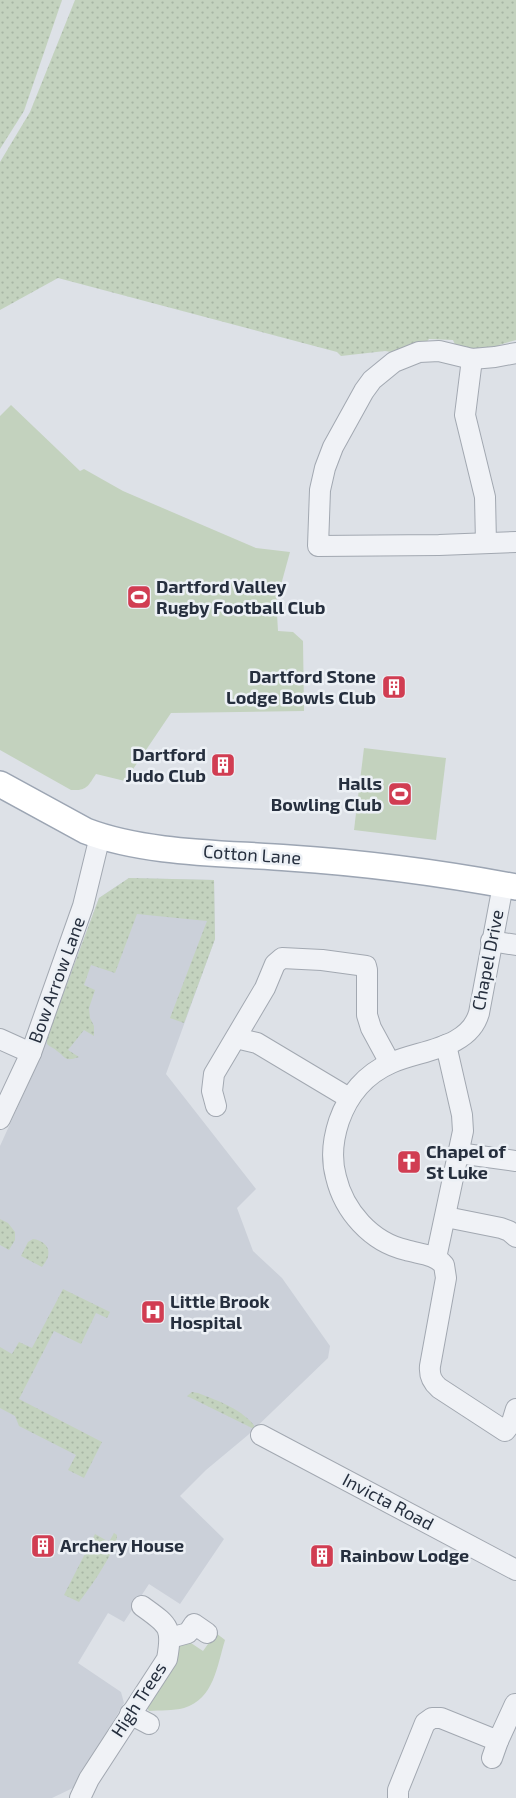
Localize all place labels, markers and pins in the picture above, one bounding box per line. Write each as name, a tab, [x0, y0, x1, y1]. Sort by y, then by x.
place label: Dartford Valley Rugby Football Club	[156, 575, 325, 618]
sports icon: Dartford Valley Rugby Football Club	[126, 584, 152, 610]
place label: Dartford Stone Lodge Bowls Club	[226, 665, 376, 708]
building icon: Dartford Stone Lodge Bowls Club	[381, 674, 407, 700]
place label: Dartford Judo Club	[126, 743, 206, 786]
building icon: Dartford Judo Club	[210, 752, 236, 778]
place label: Halls Bowling Club	[271, 772, 382, 815]
sports icon: Halls Bowling Club	[387, 781, 413, 807]
place label: Chapel of St Luke	[426, 1140, 507, 1183]
church icon: Chapel of St Luke	[396, 1149, 422, 1175]
place label: Little Brook Hospital	[170, 1290, 270, 1333]
hospital icon: Little Brook Hospital	[140, 1299, 166, 1325]
building icon: Archery House	[30, 1533, 56, 1559]
place label: Archery House	[60, 1534, 184, 1556]
building icon: Rainbow Lodge	[309, 1543, 335, 1569]
place label: Rainbow Lodge	[340, 1544, 469, 1566]

